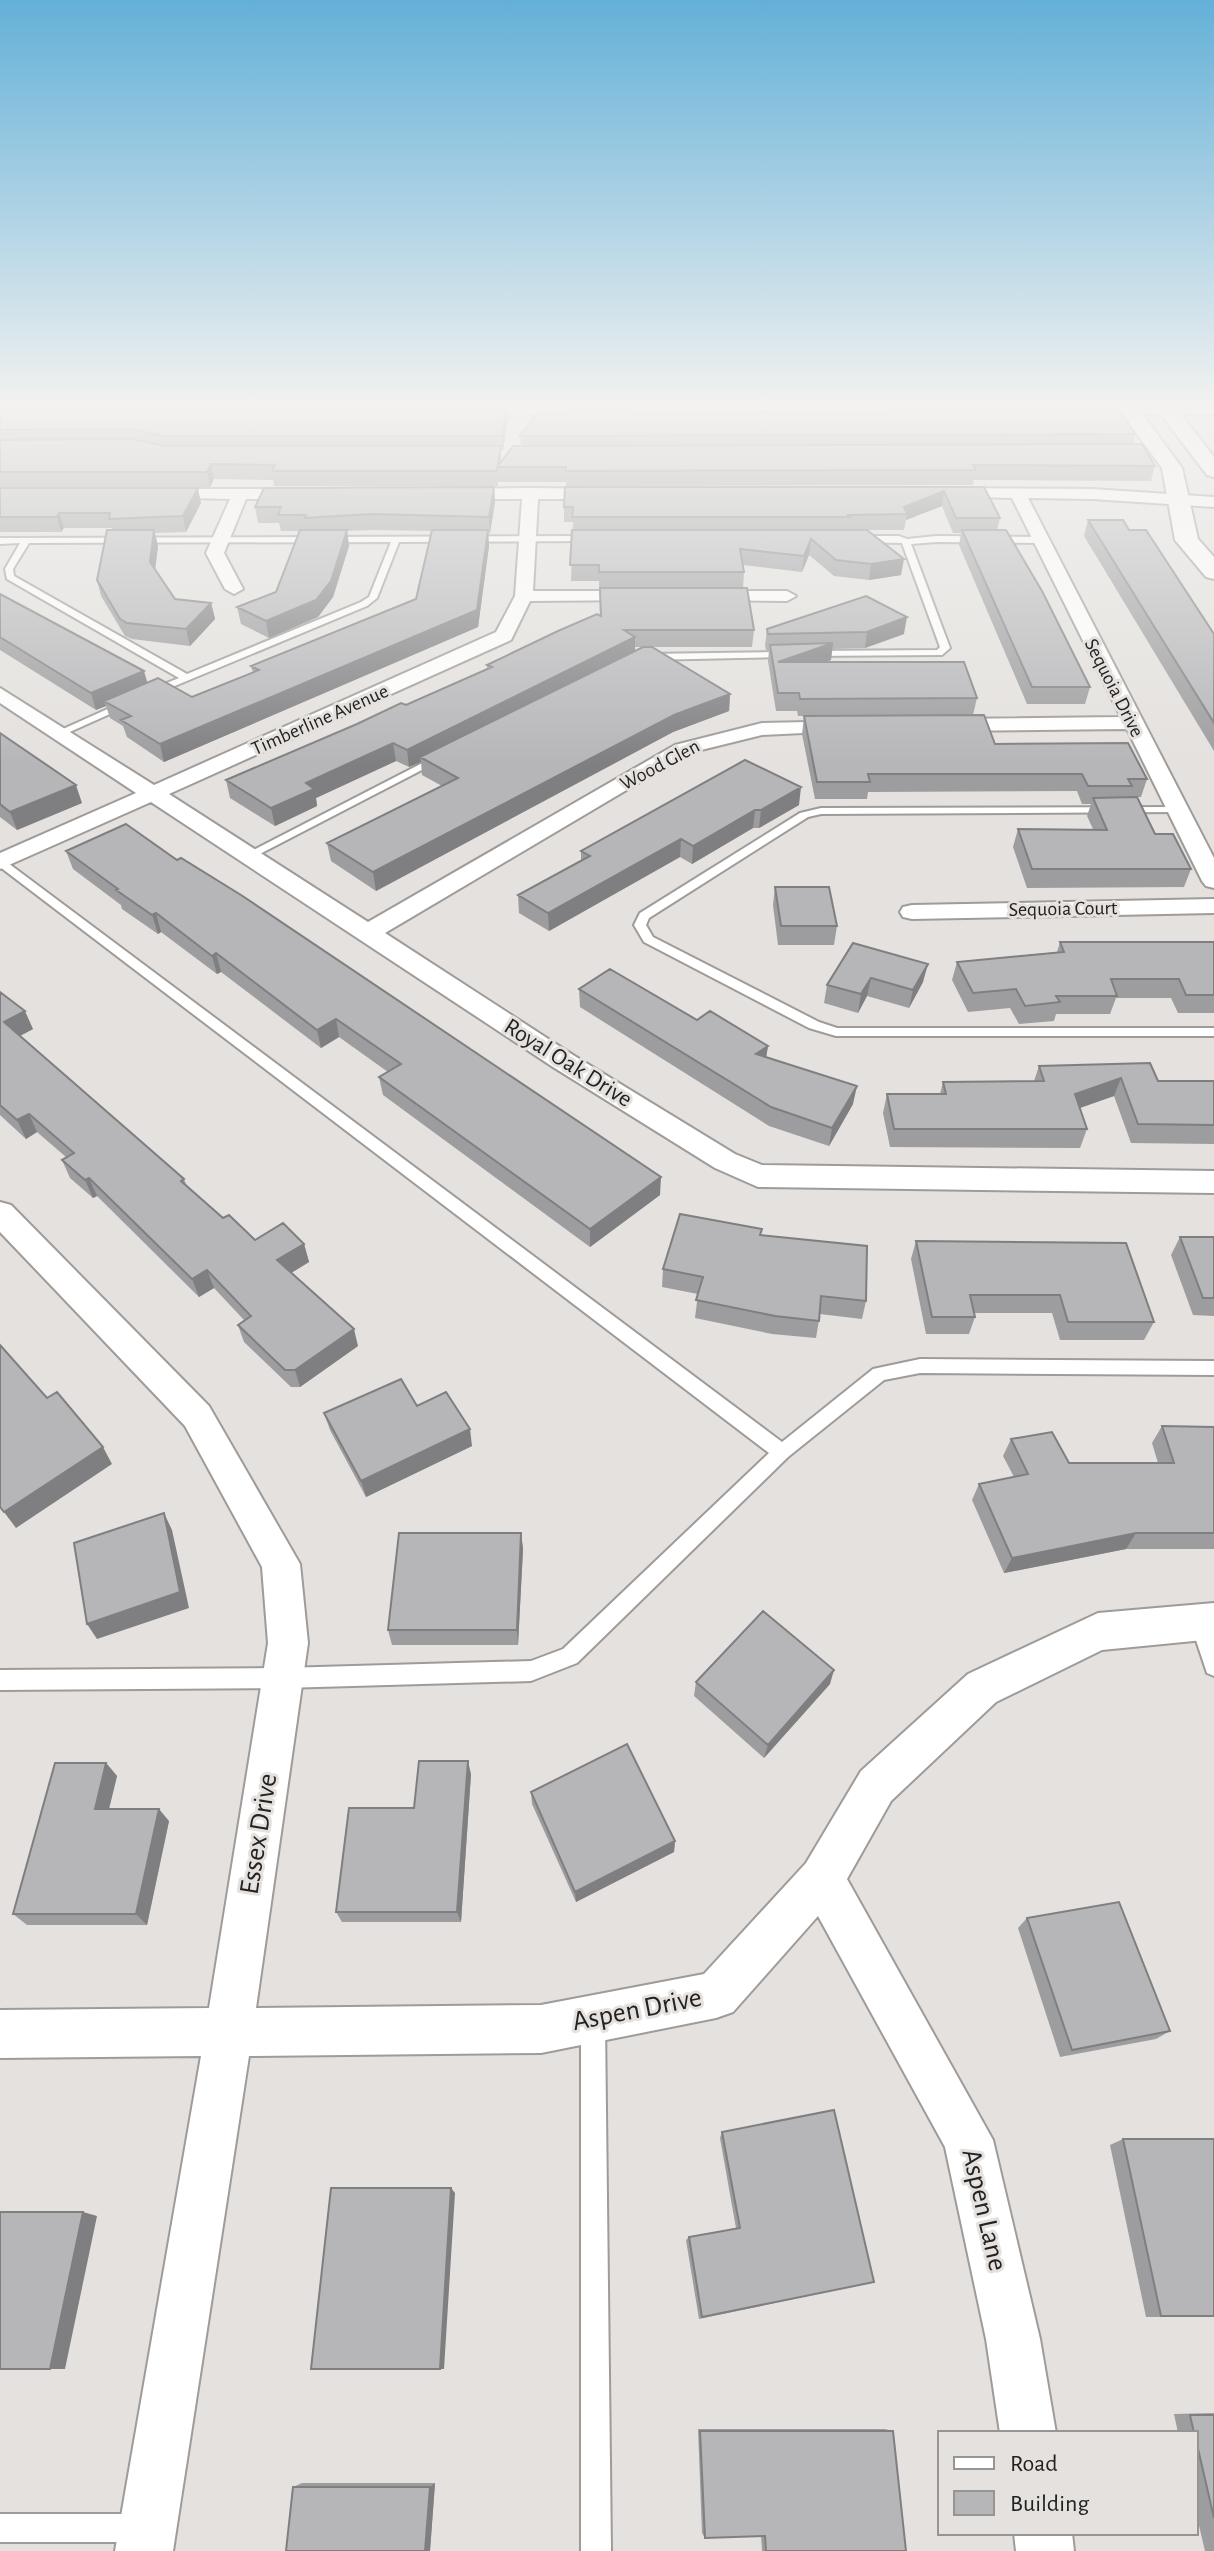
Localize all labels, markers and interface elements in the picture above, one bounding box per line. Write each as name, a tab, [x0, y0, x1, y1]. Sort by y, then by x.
street label: Sequoia Drive	[1081, 636, 1147, 740]
street label: Timberline Avenue	[249, 681, 391, 759]
street label: Wood Glen	[617, 736, 703, 794]
street label: Sequoia Court	[1009, 898, 1118, 920]
street label: Royal Oak Drive	[500, 1014, 636, 1112]
street label: Essex Drive	[236, 1771, 282, 1897]
street label: Aspen Drive	[570, 1984, 704, 2036]
street label: Aspen Lane	[956, 2146, 1012, 2274]
legend	[938, 2431, 1198, 2535]
text: Road	[1010, 2452, 1058, 2476]
text: Building	[1010, 2492, 1089, 2516]

